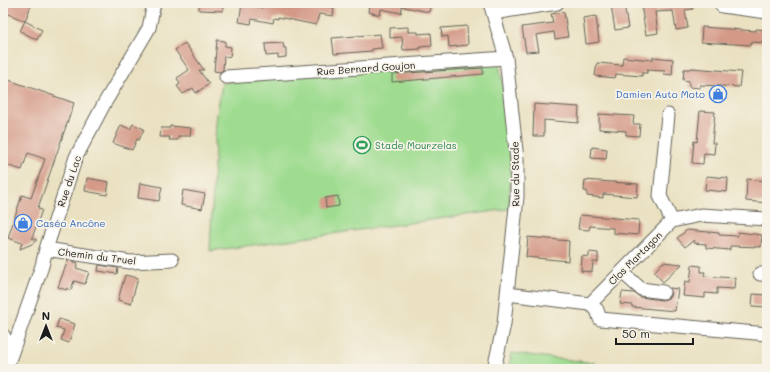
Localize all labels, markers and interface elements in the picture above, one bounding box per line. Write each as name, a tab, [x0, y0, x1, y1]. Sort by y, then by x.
street label: Rue Bernard Goujon	[316, 58, 416, 78]
shop icon: Damien Auto Moto	[708, 84, 728, 104]
place label: Damien Auto Moto	[616, 87, 705, 101]
sports icon: Stade Mourzelas	[352, 135, 372, 155]
place label: Stade Mourzelas	[375, 138, 457, 152]
street label: Rue du Stade	[507, 141, 523, 207]
street label: Rue du Lac	[54, 153, 84, 209]
shop icon: Caséo Ancône	[13, 213, 33, 233]
place label: Caséo Ancône	[36, 216, 106, 230]
street label: Clos Martagon	[605, 228, 665, 288]
street label: Chemin du Truel	[57, 244, 137, 268]
north arrow	[26, 306, 66, 346]
text: N	[42, 308, 50, 323]
scale bar	[616, 320, 693, 346]
text: 50 m	[622, 325, 650, 341]

